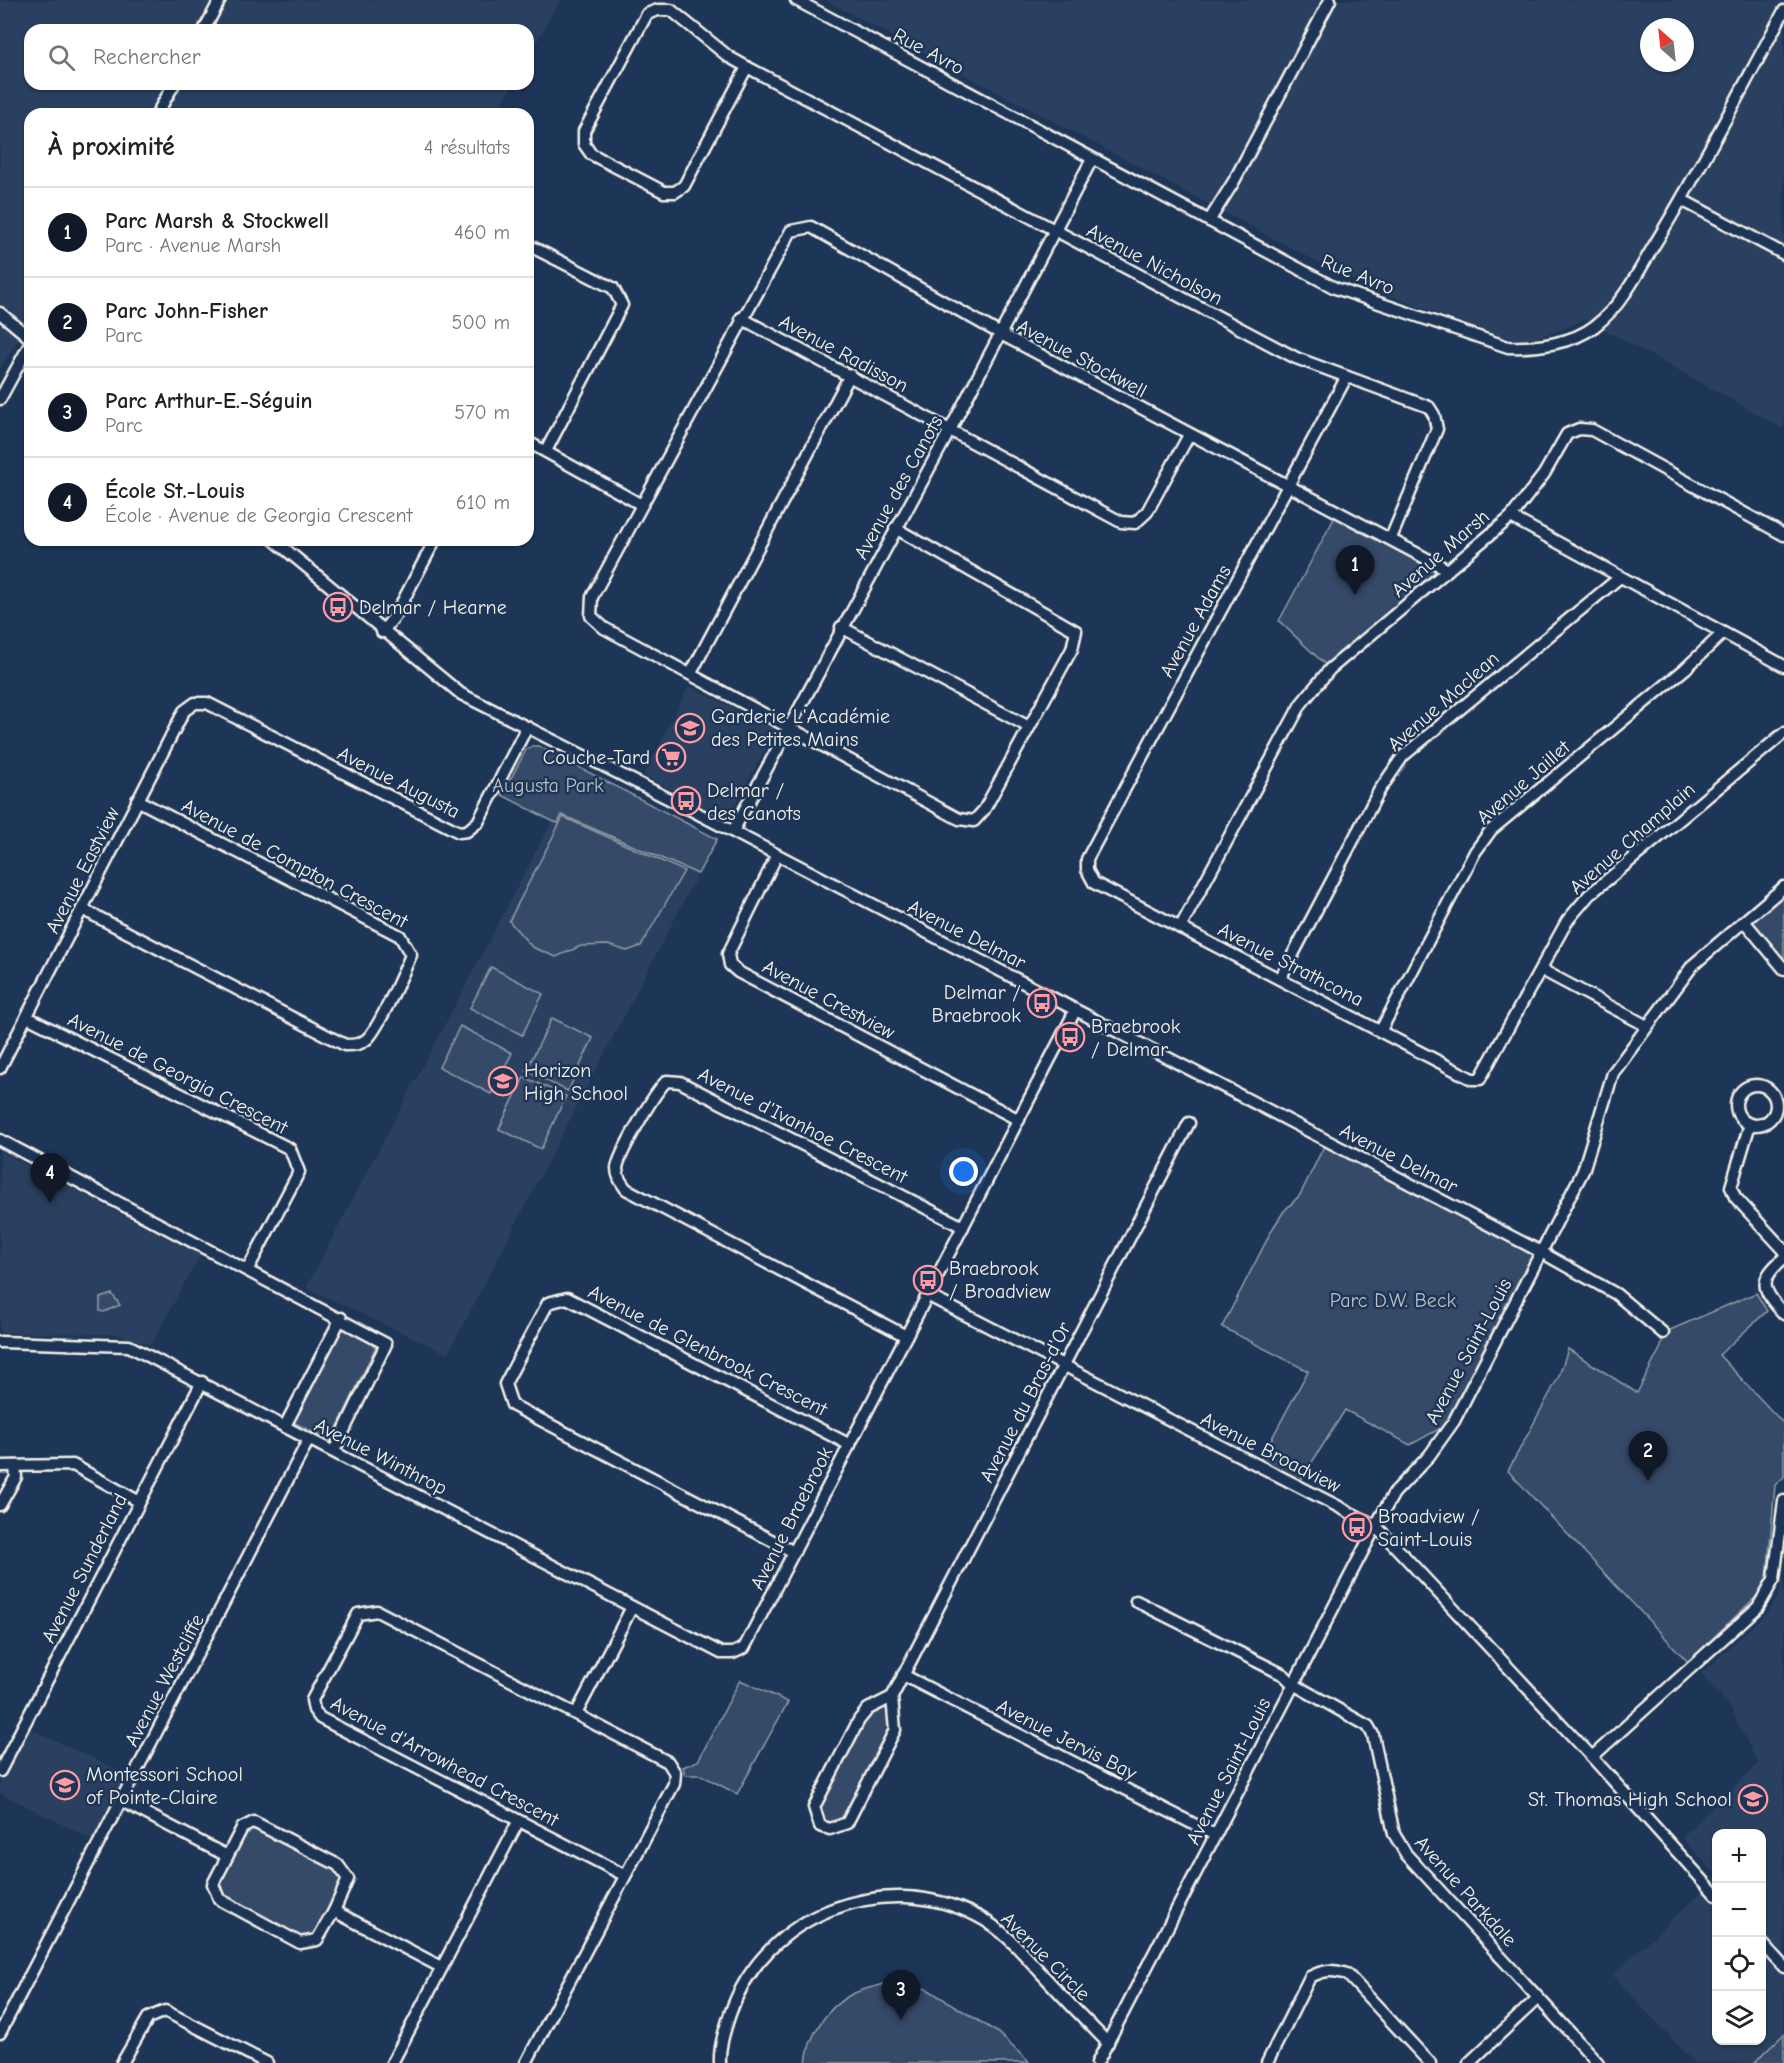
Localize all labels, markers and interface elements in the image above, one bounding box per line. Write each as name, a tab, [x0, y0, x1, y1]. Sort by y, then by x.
north arrow	[1640, 18, 1694, 72]
street label: Rue Avro	[889, 23, 968, 80]
search box	[24, 24, 534, 90]
icon: search	[45, 41, 78, 74]
text: Rechercher	[93, 44, 201, 70]
text: À proximité	[48, 132, 175, 162]
text: 4 résultats	[424, 136, 510, 159]
text: Parc Marsh & Stockwell	[105, 208, 329, 234]
street label: Avenue Nicholson	[1083, 219, 1227, 310]
text: 1	[64, 221, 71, 244]
text: 460 m	[454, 221, 510, 244]
text: Parc · Avenue Marsh	[105, 234, 281, 257]
street label: Rue Avro	[1318, 249, 1398, 300]
text: Parc John-Fisher	[105, 298, 268, 324]
street label: Avenue Radisson	[775, 310, 912, 397]
text: 2	[63, 311, 72, 334]
text: 500 m	[452, 311, 510, 334]
street label: Avenue Stockwell	[1013, 314, 1151, 402]
text: Parc	[105, 324, 143, 347]
text: Parc Arthur-E.-Séguin	[105, 388, 313, 414]
text: 3	[63, 401, 72, 424]
text: 570 m	[454, 401, 510, 424]
street label: Avenue des Canots	[849, 411, 948, 563]
text: Parc	[105, 414, 143, 437]
text: École St.-Louis	[105, 478, 245, 504]
text: 4	[63, 491, 72, 514]
text: 610 m	[456, 491, 510, 514]
text: École · Avenue de Georgia Crescent	[105, 504, 412, 527]
street label: Avenue Marsh	[1387, 505, 1494, 602]
pin: 1	[1336, 546, 1374, 595]
street label: Avenue Adams	[1155, 561, 1236, 681]
bus stop icon: Delmar / Hearne	[322, 591, 354, 623]
place label: Delmar / Hearne	[359, 596, 507, 619]
street label: Avenue Maclean	[1383, 647, 1504, 756]
place label: Garderie L'Académie des Petites Mains	[711, 705, 890, 751]
school or university icon: Garderie L'Académie des Petites Mains	[674, 712, 706, 744]
street label: Avenue Jaillet	[1472, 735, 1576, 829]
supermarket icon: Couche-Tard	[655, 741, 687, 773]
street label: Avenue Augusta	[334, 742, 464, 823]
place label: Couche-Tard	[543, 746, 650, 769]
park label: Augusta Park	[492, 774, 604, 797]
street label: Avenue Champlain	[1565, 778, 1700, 899]
place label: Delmar / des Canots	[707, 779, 801, 825]
bus stop icon: Delmar / des Canots	[670, 785, 702, 817]
street label: Avenue de Compton Crescent	[178, 794, 413, 934]
street label: Avenue Eastview	[41, 803, 124, 937]
street label: Avenue Delmar	[904, 895, 1030, 974]
street label: Avenue Strathcona	[1214, 918, 1367, 1011]
street label: Avenue Crestview	[759, 955, 899, 1044]
place label: Delmar / Braebrook	[932, 981, 1021, 1027]
bus stop icon: Delmar / Braebrook	[1026, 987, 1058, 1019]
street label: Avenue de Georgia Crescent	[64, 1008, 293, 1140]
place label: Braebrook / Delmar	[1091, 1015, 1181, 1061]
bus stop icon: Braebrook / Delmar	[1054, 1021, 1086, 1053]
place label: Horizon High School	[524, 1059, 628, 1105]
street label: Avenue d'Ivanhoe Crescent	[694, 1063, 912, 1189]
school or university icon: Horizon High School	[487, 1065, 519, 1097]
street label: Avenue Delmar	[1336, 1119, 1462, 1198]
pin: 4	[31, 1154, 70, 1203]
your location	[949, 1157, 978, 1186]
place label: Braebrook / Broadview	[949, 1257, 1051, 1303]
bus stop icon: Braebrook / Broadview	[912, 1264, 944, 1296]
street label: Avenue Saint-Louis	[1420, 1274, 1517, 1428]
street label: Avenue de Glenbrook Crescent	[584, 1280, 832, 1421]
park label: Parc D.W. Beck	[1330, 1289, 1457, 1312]
street label: Avenue du Bras-d'Or	[975, 1318, 1076, 1486]
street label: Avenue Broadview	[1197, 1407, 1345, 1498]
street label: Avenue Winthrop	[311, 1413, 451, 1500]
pin: 2	[1628, 1432, 1668, 1481]
street label: Avenue Braebrook	[746, 1443, 837, 1593]
street label: Avenue Sunderland	[37, 1490, 132, 1647]
place label: Broadview / Saint-Louis	[1378, 1505, 1480, 1551]
bus stop icon: Broadview / Saint-Louis	[1341, 1511, 1373, 1543]
street label: Avenue Westcliffe	[120, 1610, 209, 1750]
street label: Avenue d'Arrowhead Crescent	[327, 1692, 564, 1832]
street label: Avenue Jervis Bay	[993, 1694, 1141, 1785]
street label: Avenue Saint-Louis	[1182, 1694, 1275, 1848]
place label: Montessori School of Pointe-Claire	[86, 1763, 243, 1809]
school or university icon: Montessori School of Pointe-Claire	[49, 1769, 81, 1801]
school or university icon: St. Thomas High School	[1737, 1783, 1769, 1815]
place label: St. Thomas High School	[1528, 1788, 1732, 1811]
map controls	[1712, 1829, 1766, 2045]
button: +	[1712, 1829, 1766, 1883]
street label: Avenue Parkdale	[1410, 1831, 1521, 1951]
button: −	[1712, 1883, 1766, 1937]
street label: Avenue Circle	[997, 1907, 1095, 2005]
button: locate	[1712, 1937, 1766, 1991]
pin: 3	[882, 1970, 920, 2020]
button: layers	[1712, 1991, 1766, 2045]

